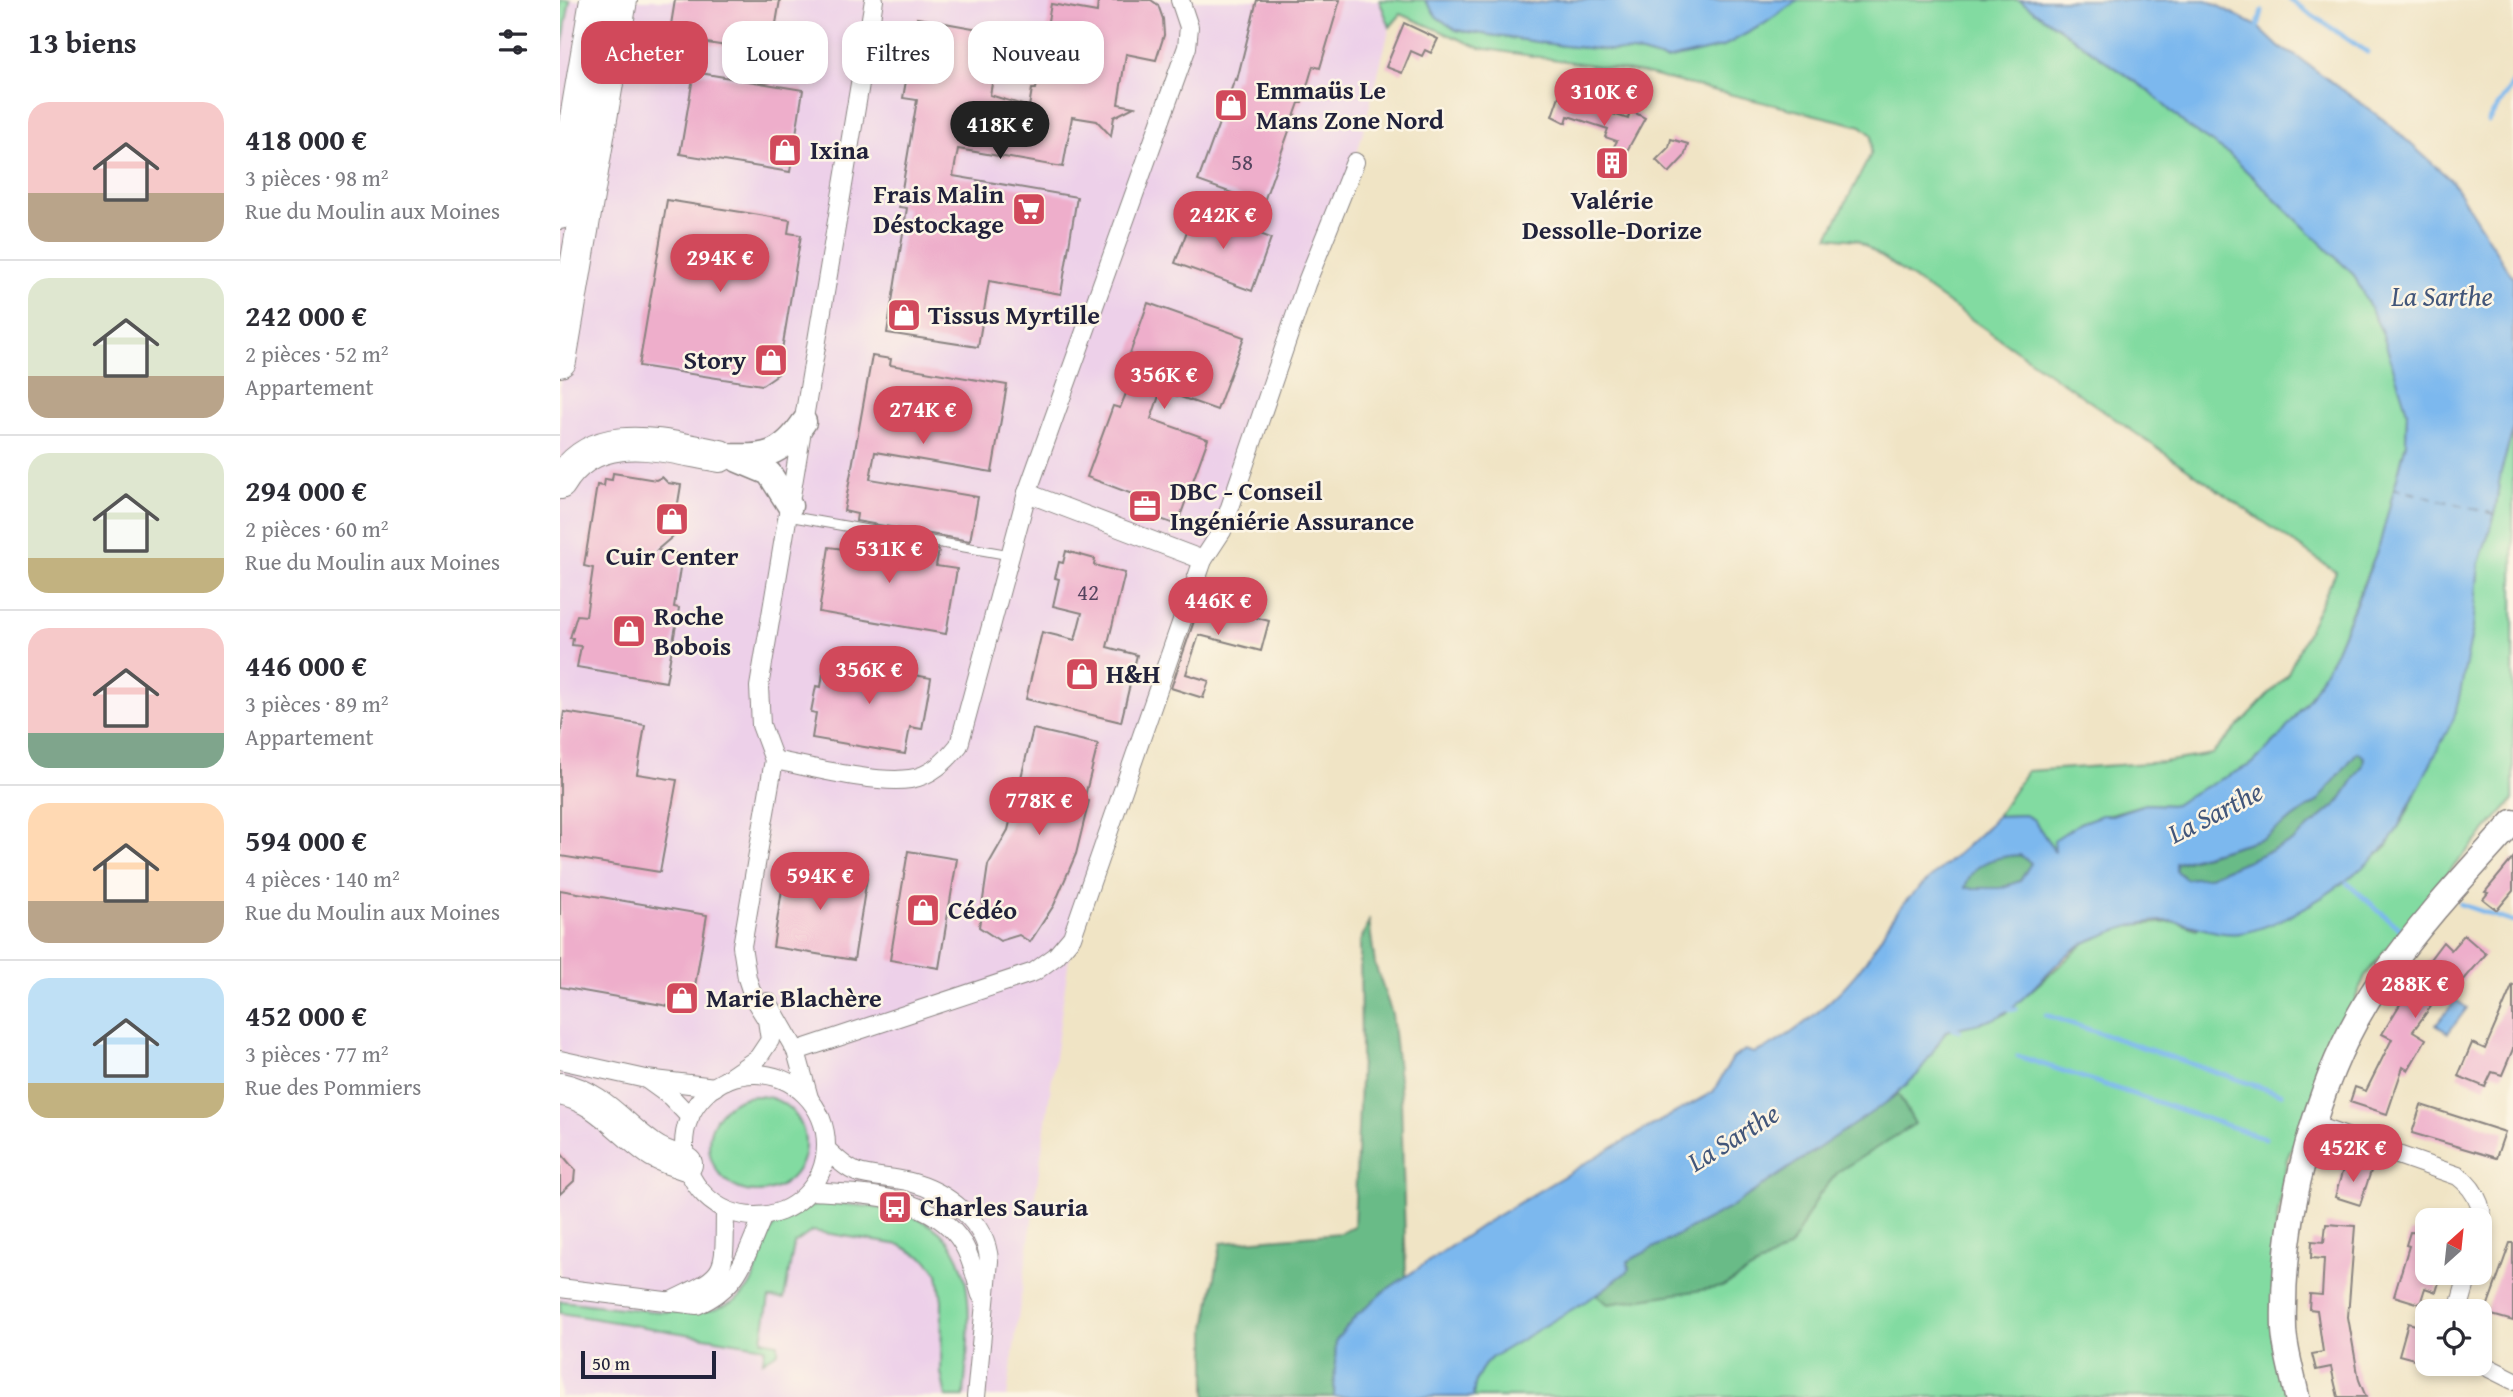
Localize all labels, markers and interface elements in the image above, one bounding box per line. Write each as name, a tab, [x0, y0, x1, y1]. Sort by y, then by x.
text: 13 biens	[28, 20, 137, 64]
chip: Acheter	[581, 21, 708, 84]
chip: Louer	[722, 21, 828, 84]
chip: Filtres	[842, 21, 954, 84]
chip: Nouveau	[968, 21, 1104, 84]
icon: filters	[494, 23, 532, 61]
pin: 310K €	[1547, 68, 1661, 128]
place label: Emmaüs Le Mans Zone Nord	[1256, 70, 1444, 139]
text: 310K €	[1570, 74, 1638, 107]
shop icon: Emmaüs Le Mans Zone Nord	[1212, 86, 1250, 124]
pin: 418K €	[943, 102, 1057, 161]
text: 418K €	[966, 107, 1034, 140]
text: 418 000 €	[245, 117, 367, 161]
icon: home	[84, 130, 168, 214]
place label: Ixina	[810, 130, 870, 169]
shop icon: Ixina	[766, 131, 804, 169]
building icon: Valérie Dessolle-Dorize	[1593, 144, 1631, 182]
house number: 58	[1231, 145, 1253, 178]
text: 3 pièces · 98 m²	[245, 161, 389, 194]
place label: Frais Malin Déstockage	[873, 174, 1005, 243]
place label: Valérie Dessolle-Dorize	[1522, 180, 1702, 249]
supermarket icon: Frais Malin Déstockage	[1010, 190, 1048, 228]
pin: 242K €	[1166, 191, 1280, 251]
text: Rue du Moulin aux Moines	[245, 194, 500, 227]
text: 242K €	[1189, 197, 1257, 230]
pin: 294K €	[663, 234, 777, 294]
text: 294K €	[686, 240, 754, 273]
water label: La Sarthe	[2390, 275, 2493, 316]
text: 242 000 €	[245, 293, 367, 337]
place label: Tissus Myrtille	[928, 295, 1100, 334]
shop icon: Tissus Myrtille	[885, 296, 923, 334]
icon: home	[84, 306, 168, 390]
text: 2 pièces · 52 m²	[245, 337, 389, 370]
place label: Story	[683, 340, 747, 379]
shop icon: Story	[752, 341, 790, 379]
pin: 356K €	[1107, 352, 1221, 411]
text: 356K €	[1130, 357, 1198, 390]
text: Appartement	[245, 370, 374, 403]
pin: 274K €	[866, 386, 980, 446]
text: 274K €	[889, 392, 957, 425]
text: 294 000 €	[245, 468, 367, 512]
place label: DBC - Conseil Ingéniérie Assurance	[1170, 471, 1415, 540]
icon: home	[84, 481, 168, 565]
office icon: DBC - Conseil Ingéniérie Assurance	[1126, 487, 1164, 525]
shop icon: Cuir Center	[653, 500, 691, 538]
text: 2 pièces · 60 m²	[245, 512, 389, 545]
pin: 531K €	[832, 526, 946, 585]
text: 531K €	[855, 531, 923, 564]
place label: Cuir Center	[606, 536, 738, 575]
text: Rue du Moulin aux Moines	[245, 545, 500, 578]
house number: 42	[1077, 575, 1099, 608]
pin: 446K €	[1161, 578, 1275, 637]
text: 446K €	[1184, 583, 1252, 616]
place label: Roche Bobois	[654, 596, 731, 665]
shop icon: Roche Bobois	[610, 612, 648, 650]
text: 446 000 €	[245, 643, 367, 687]
pin: 356K €	[812, 646, 926, 706]
text: 356K €	[835, 652, 903, 685]
place label: H&H	[1106, 654, 1160, 693]
shop icon: H&H	[1063, 655, 1101, 693]
icon: home	[84, 656, 168, 740]
text: 3 pièces · 89 m²	[245, 687, 389, 720]
text: Appartement	[245, 720, 374, 753]
water label: La Sarthe	[2159, 770, 2269, 853]
pin: 778K €	[982, 778, 1096, 837]
text: 778K €	[1005, 783, 1073, 816]
text: 594 000 €	[245, 818, 367, 862]
icon: home	[84, 831, 168, 915]
pin: 594K €	[763, 852, 877, 912]
text: 594K €	[786, 858, 854, 891]
text: 4 pièces · 140 m²	[245, 862, 400, 895]
place label: Cédéo	[948, 890, 1017, 929]
shop icon: Cédéo	[904, 891, 942, 929]
text: Rue du Moulin aux Moines	[245, 895, 500, 928]
pin: 288K €	[2358, 960, 2472, 1020]
text: 288K €	[2381, 966, 2449, 999]
place label: Marie Blachère	[706, 978, 882, 1017]
shop icon: Marie Blachère	[663, 979, 701, 1017]
text: 452 000 €	[245, 993, 367, 1037]
icon: home	[84, 1006, 168, 1090]
text: 3 pièces · 77 m²	[245, 1037, 389, 1070]
text: Rue des Pommiers	[245, 1070, 421, 1103]
water label: La Sarthe	[1678, 1092, 1787, 1181]
pin: 452K €	[2296, 1124, 2410, 1184]
text: 452K €	[2319, 1130, 2387, 1163]
place label: Charles Sauria	[920, 1187, 1089, 1226]
bus stop icon: Charles Sauria	[876, 1188, 914, 1226]
north arrow	[2415, 1208, 2492, 1284]
map controls	[2415, 1208, 2492, 1376]
button: locate	[2415, 1299, 2492, 1376]
scale bar	[581, 1348, 716, 1380]
text: 50 m	[592, 1349, 630, 1377]

